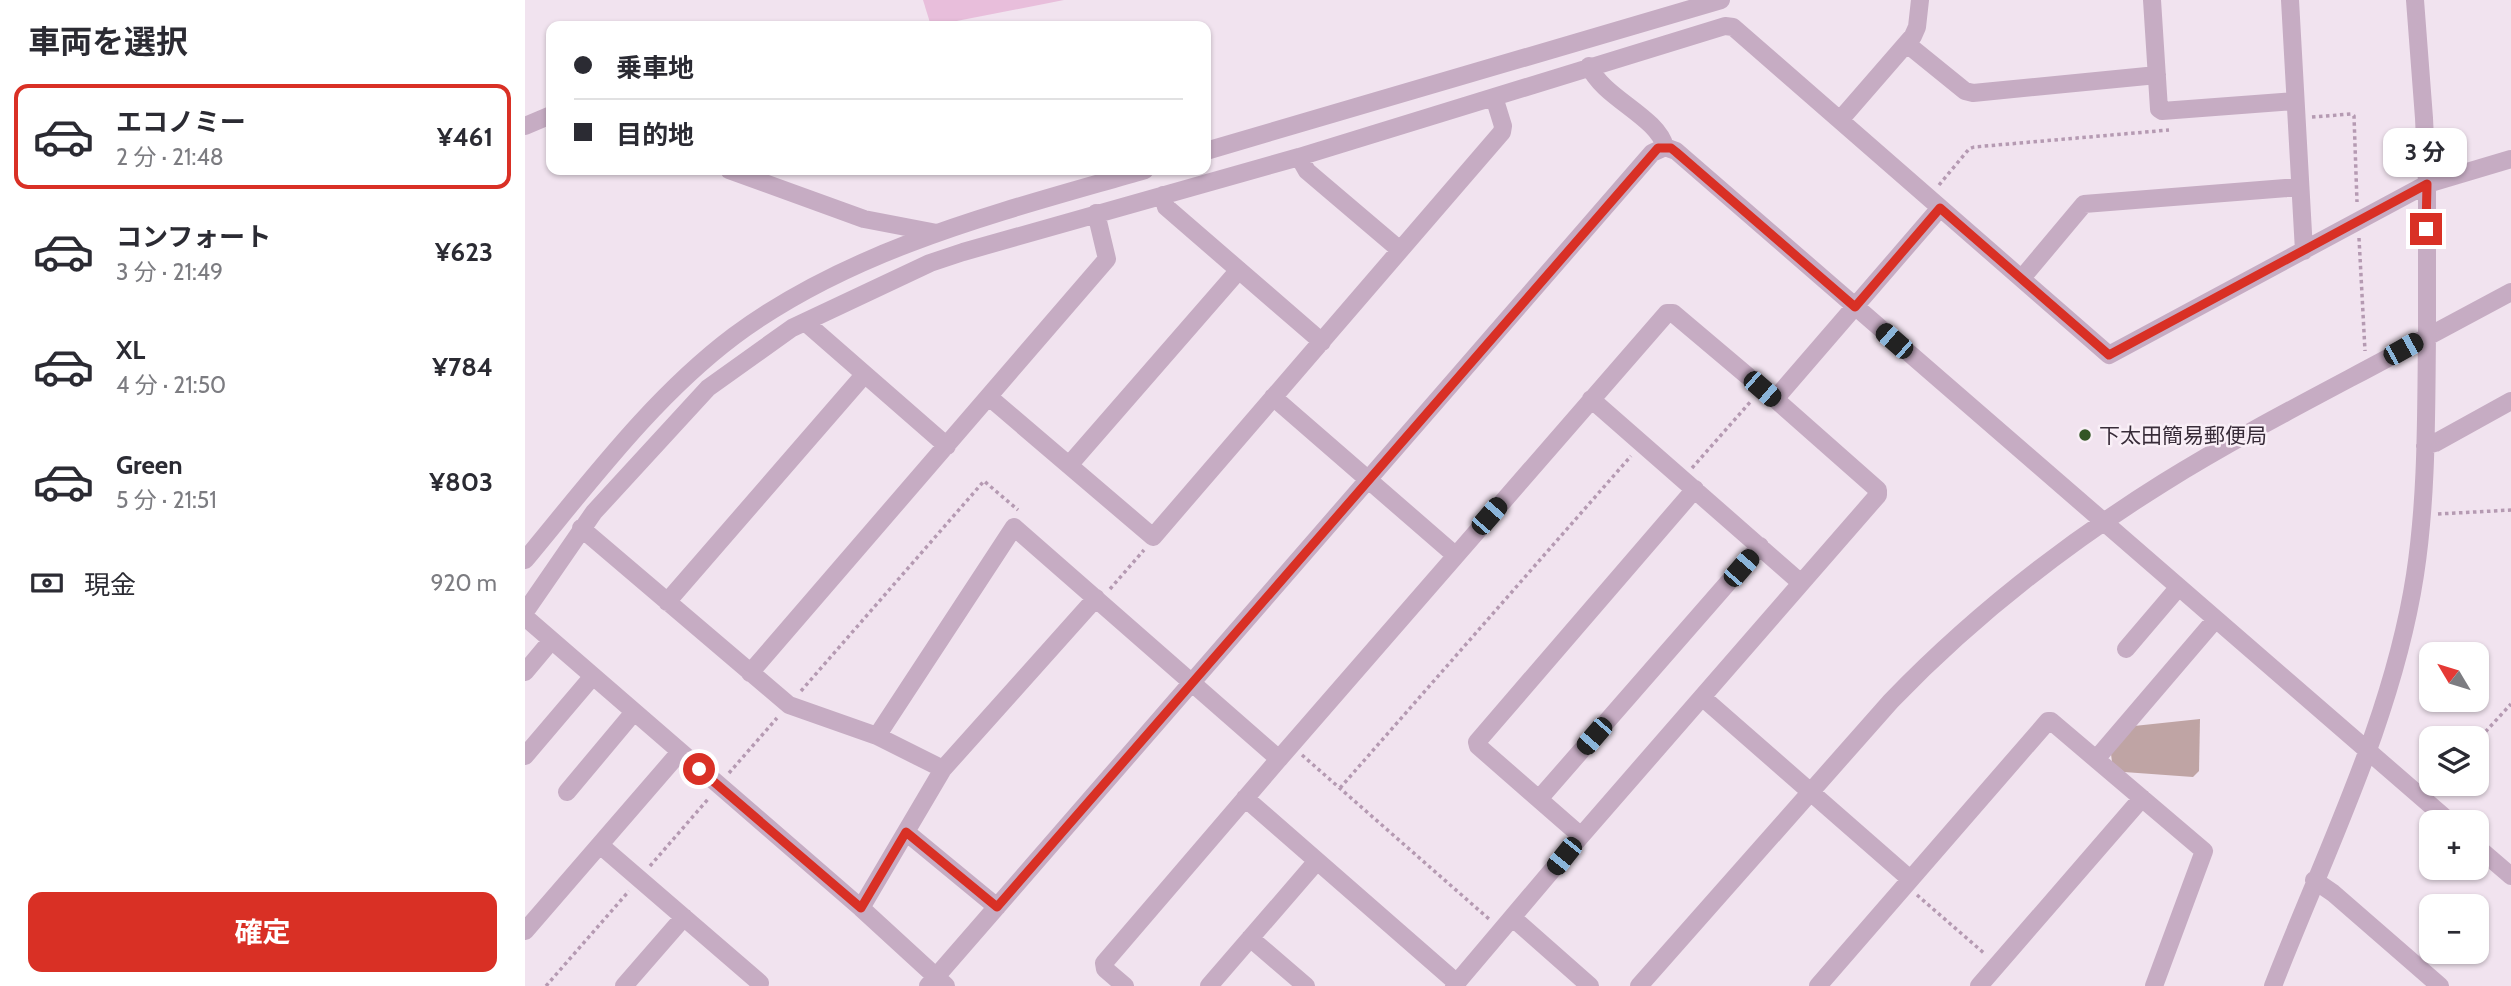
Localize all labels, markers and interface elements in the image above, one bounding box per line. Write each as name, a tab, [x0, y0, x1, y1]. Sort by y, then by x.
text: 車両を選択	[28, 22, 188, 61]
text: 乗車地	[616, 52, 694, 84]
icon: car	[32, 105, 95, 168]
text: エコノミー	[116, 106, 246, 138]
text: 目的地	[616, 119, 694, 151]
text: ¥461	[437, 121, 493, 153]
callout: 3 分	[2384, 128, 2468, 176]
text: 3 分	[2405, 138, 2445, 166]
text: 2 分 · 21:48	[116, 143, 224, 171]
route end	[2410, 213, 2442, 245]
icon: car	[32, 220, 95, 283]
text: コンフォート	[116, 221, 271, 253]
text: ¥623	[435, 236, 493, 268]
text: 3 分 · 21:49	[116, 258, 223, 286]
car	[1872, 319, 1917, 363]
car	[2380, 330, 2427, 368]
text: XL	[116, 334, 145, 366]
icon: car	[32, 335, 95, 398]
text: ¥784	[432, 351, 493, 383]
car	[1740, 367, 1785, 411]
text: 4 分 · 21:50	[116, 371, 226, 399]
place label: 下太田簡易郵便局	[2099, 423, 2267, 448]
marker: 下太田簡易郵便局	[2077, 427, 2093, 443]
text: Green	[116, 449, 183, 481]
icon: car	[32, 450, 95, 513]
text: ¥803	[429, 466, 493, 498]
text: 5 分 · 21:51	[116, 486, 217, 514]
car	[1468, 493, 1511, 539]
car	[1720, 545, 1763, 591]
icon: cash	[28, 564, 66, 602]
text: 現金	[84, 569, 136, 601]
text: 920 m	[430, 569, 497, 597]
north arrow	[2419, 642, 2489, 712]
map controls	[2419, 642, 2489, 964]
car	[1573, 713, 1616, 759]
button: layers	[2419, 726, 2489, 796]
route start	[683, 753, 715, 785]
button: +	[2419, 810, 2489, 880]
car	[1543, 833, 1586, 879]
button: 確定	[28, 892, 497, 972]
button: −	[2419, 894, 2489, 964]

